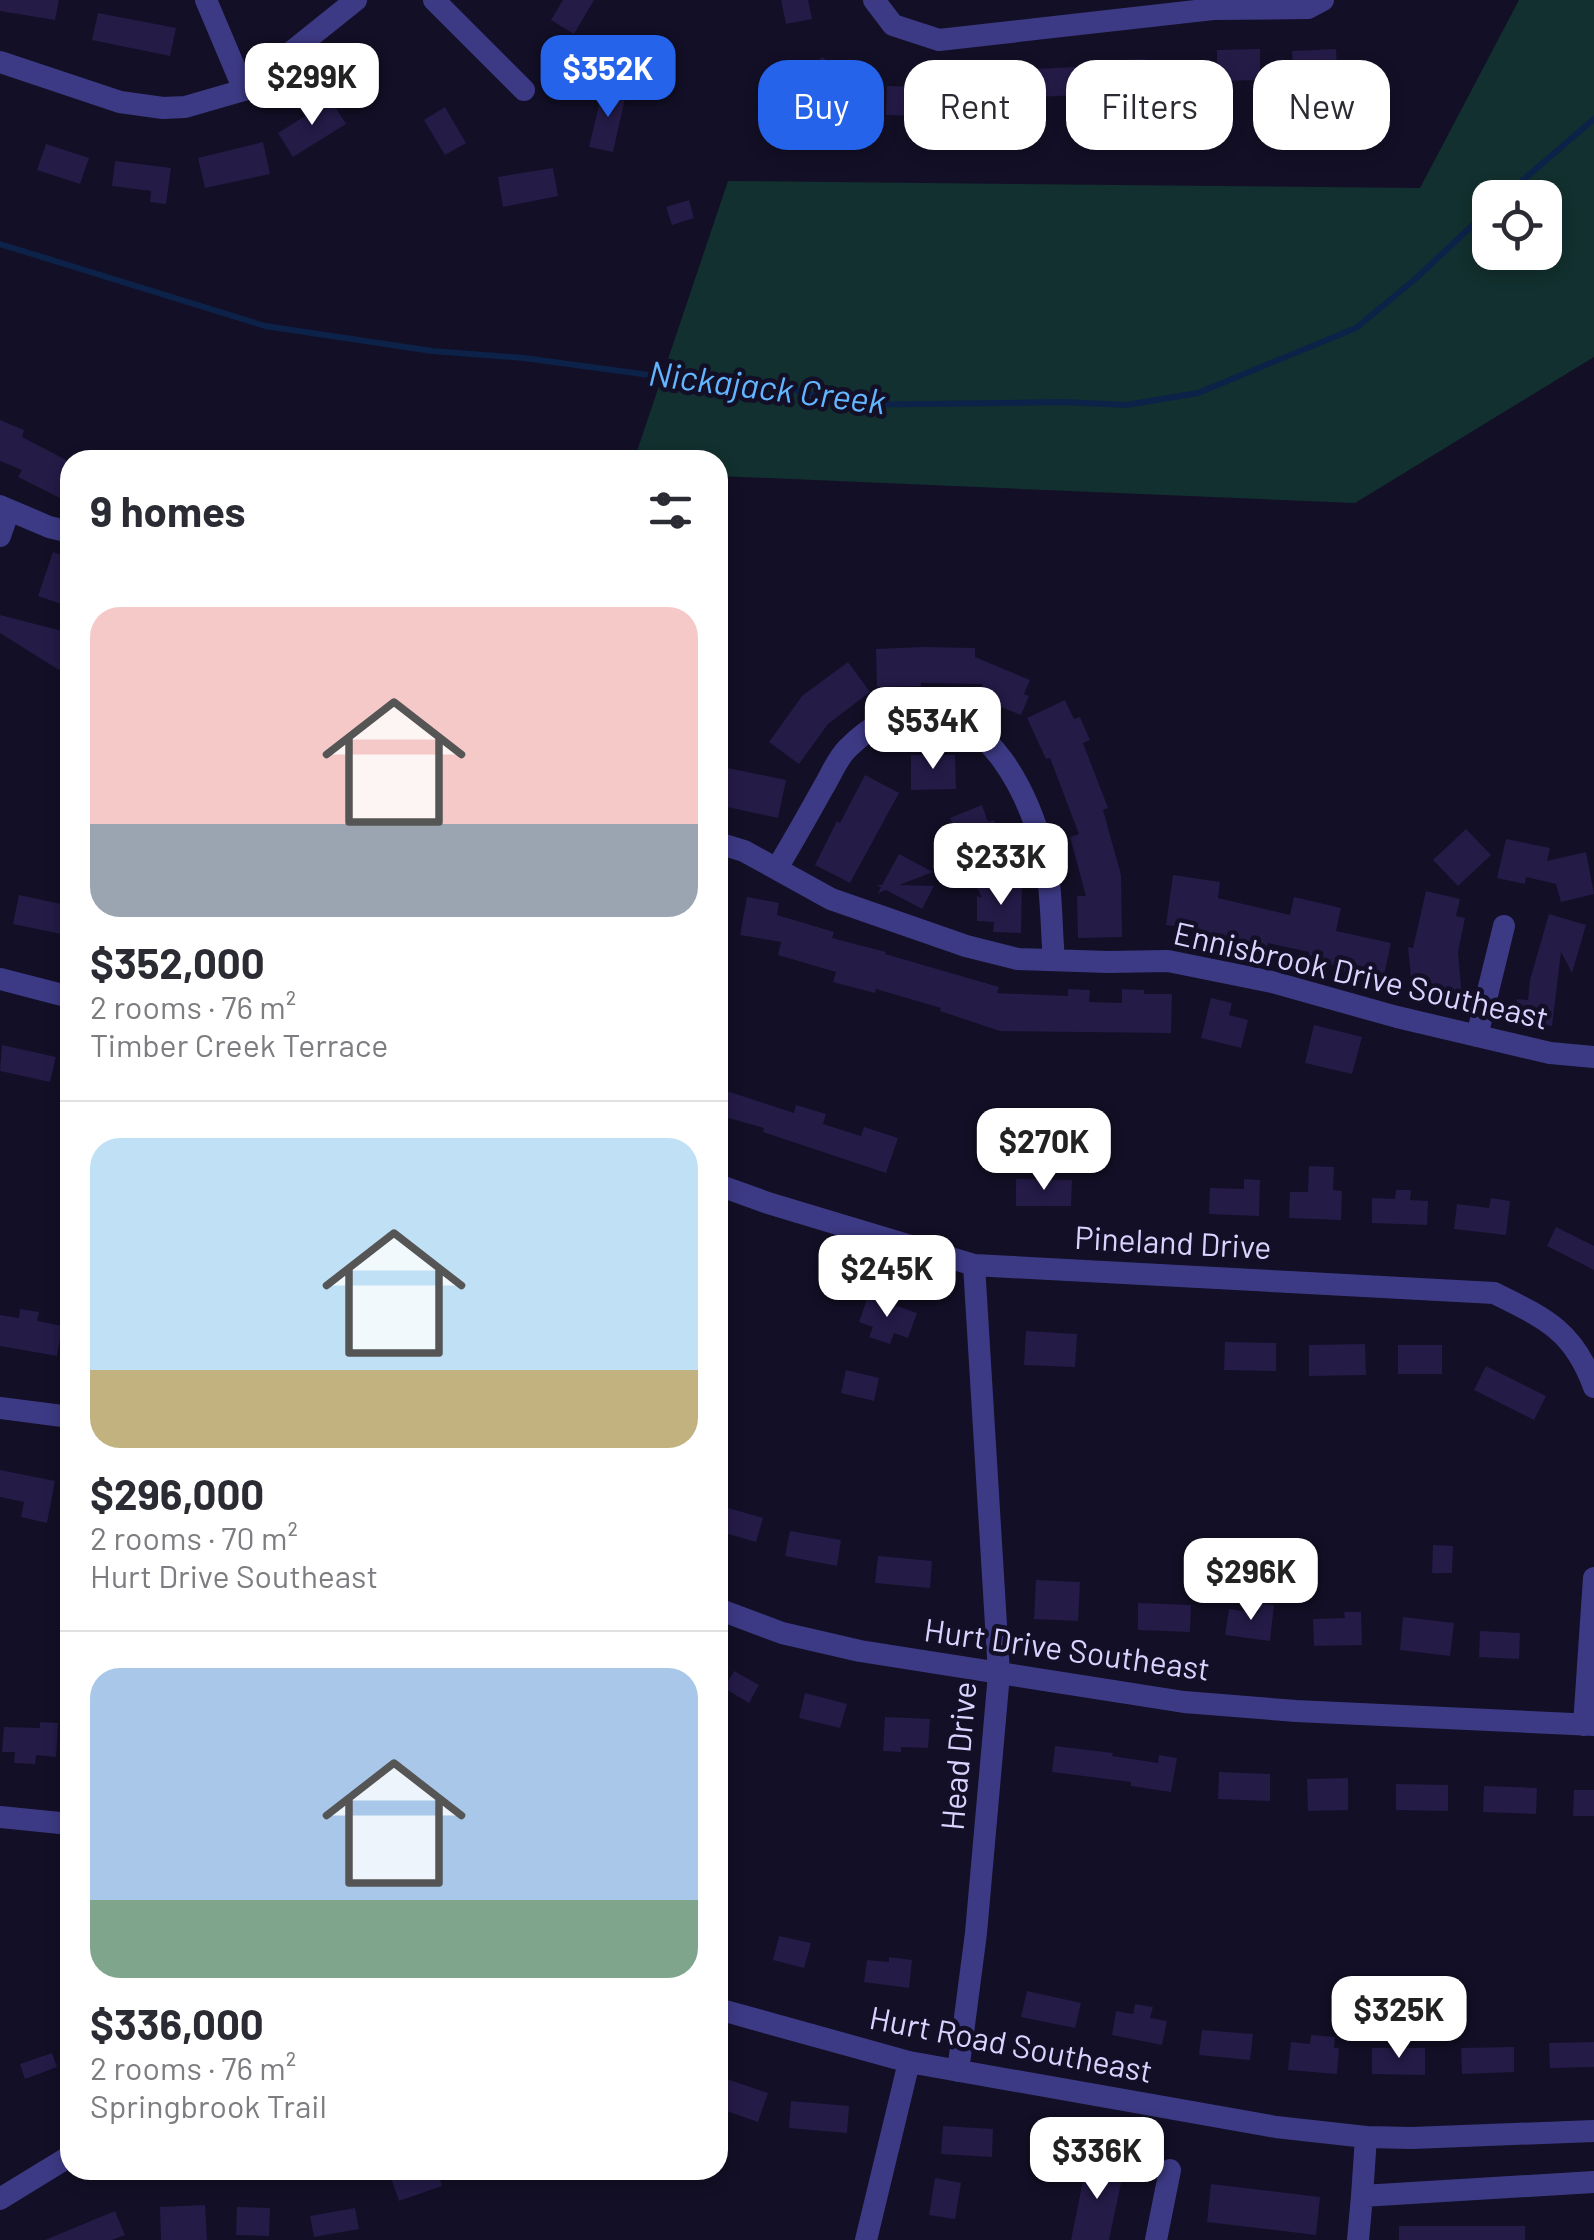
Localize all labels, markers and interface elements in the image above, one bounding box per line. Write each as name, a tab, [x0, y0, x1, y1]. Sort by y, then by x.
pin: $352K	[538, 35, 678, 120]
pin: $299K	[242, 43, 382, 128]
text: $352K	[563, 48, 653, 86]
text: $299K	[267, 56, 357, 94]
chip: Buy	[758, 60, 884, 150]
chip: Rent	[904, 60, 1046, 150]
chip: Filters	[1066, 60, 1233, 150]
chip: New	[1253, 60, 1390, 150]
map controls	[1472, 180, 1562, 270]
button: locate	[1472, 180, 1562, 270]
water label: Nickajack Creek	[646, 351, 888, 421]
icon: filters	[643, 483, 698, 538]
text: 9 homes	[90, 485, 246, 535]
icon: home	[304, 672, 484, 852]
pin: $534K	[863, 687, 1003, 772]
text: $534K	[887, 700, 979, 738]
pin: $233K	[931, 823, 1071, 908]
text: $233K	[956, 836, 1046, 874]
street label: Ennisbrook Drive Southeast	[1170, 912, 1553, 1036]
text: $352,000	[90, 937, 265, 987]
text: 2 rooms · 76 m²	[90, 987, 296, 1025]
text: Timber Creek Terrace	[90, 1025, 388, 1063]
pin: $270K	[974, 1108, 1114, 1193]
text: $270K	[999, 1121, 1089, 1159]
icon: home	[304, 1203, 484, 1383]
street label: Pineland Drive	[1074, 1217, 1273, 1265]
pin: $245K	[817, 1235, 957, 1320]
text: $245K	[841, 1248, 933, 1286]
text: $296,000	[90, 1468, 264, 1518]
text: 2 rooms · 70 m²	[90, 1518, 298, 1556]
pin: $296K	[1181, 1538, 1321, 1623]
text: $296K	[1206, 1551, 1296, 1589]
text: Hurt Drive Southeast	[90, 1556, 378, 1594]
street label: Hurt Drive Southeast	[922, 1609, 1213, 1687]
street label: Head Drive	[932, 1680, 982, 1832]
icon: home	[304, 1733, 484, 1913]
pin: $325K	[1329, 1976, 1469, 2061]
text: $325K	[1354, 1989, 1444, 2027]
street label: Hurt Road Southeast	[867, 1997, 1156, 2089]
text: $336,000	[90, 1998, 264, 2048]
text: 2 rooms · 76 m²	[90, 2048, 296, 2086]
text: Springbrook Trail	[90, 2086, 327, 2124]
pin: $336K	[1027, 2117, 1167, 2202]
text: $336K	[1052, 2130, 1142, 2168]

